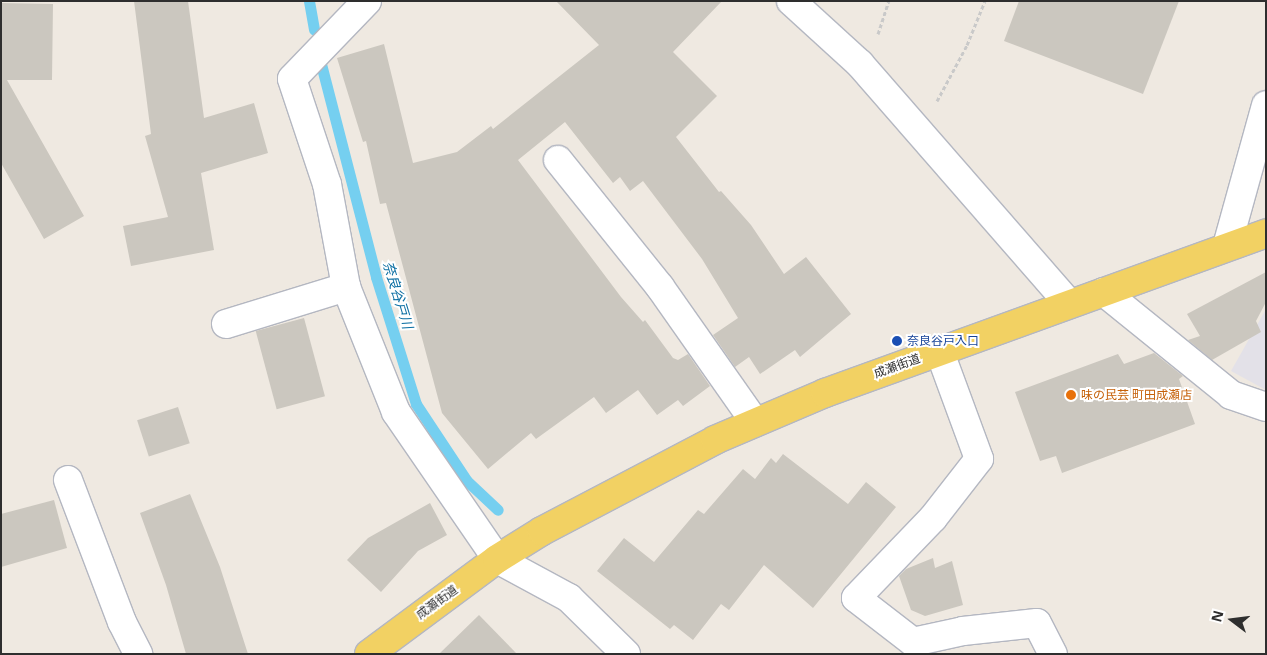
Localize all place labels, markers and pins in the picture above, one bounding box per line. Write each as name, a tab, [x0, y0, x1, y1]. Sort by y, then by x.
place label: 奈良谷戸入口	[907, 334, 979, 348]
marker: 奈良谷戸入口	[891, 335, 903, 347]
place label: 味の民芸 町田成瀬店	[1081, 388, 1192, 402]
marker: 味の民芸 町田成瀬店	[1065, 389, 1077, 401]

